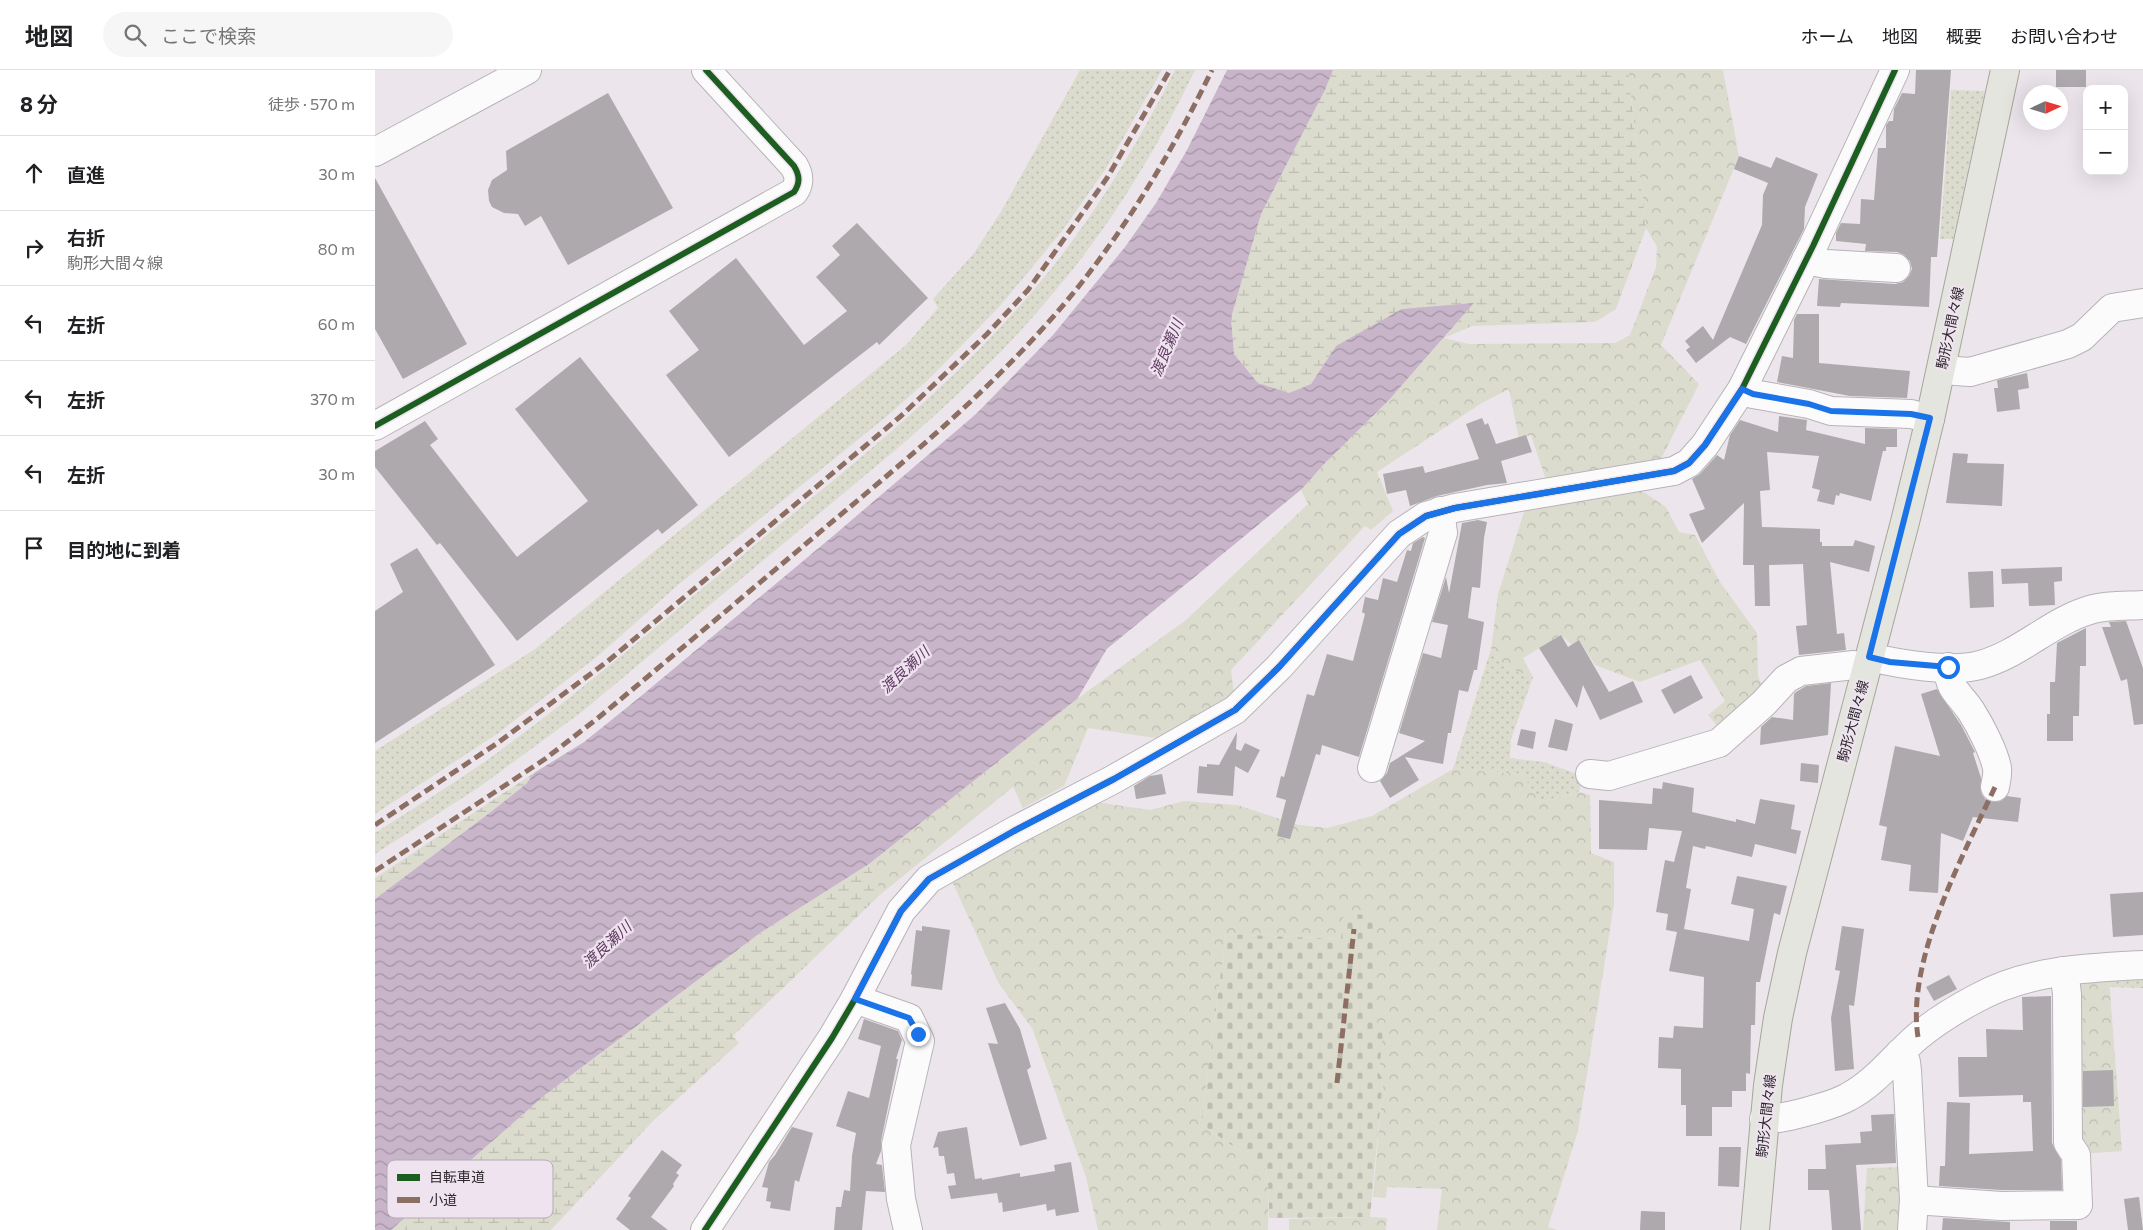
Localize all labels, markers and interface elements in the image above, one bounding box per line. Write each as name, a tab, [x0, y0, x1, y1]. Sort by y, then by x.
search box	[103, 12, 453, 57]
text: 地図	[25, 21, 73, 50]
icon: search	[121, 21, 149, 49]
text: ここで検索	[161, 24, 256, 47]
text: ホーム	[1801, 25, 1854, 47]
text: 地図	[1882, 25, 1918, 47]
text: 概要	[1946, 25, 1982, 47]
text: お問い合わせ	[2010, 25, 2118, 47]
north arrow	[2023, 85, 2068, 130]
map controls	[2083, 85, 2128, 175]
button: +	[2083, 85, 2128, 130]
text: 8 分	[20, 91, 58, 116]
text: 徒歩 · 570 m	[268, 94, 355, 113]
button: −	[2083, 130, 2128, 175]
icon: ahead	[20, 159, 48, 187]
text: 直進	[67, 163, 105, 186]
text: 30 m	[318, 164, 355, 183]
text: 右折	[67, 226, 105, 249]
icon: right	[20, 234, 48, 262]
text: 80 m	[318, 239, 355, 258]
text: 駒形大間々線	[67, 253, 163, 272]
street label: 駒形大間々線	[1932, 285, 1967, 371]
icon: left	[20, 309, 48, 337]
text: 左折	[67, 313, 105, 336]
text: 60 m	[318, 314, 355, 333]
water label: 渡良瀬川	[1146, 315, 1187, 379]
icon: left	[20, 384, 48, 412]
text: 左折	[67, 388, 105, 411]
text: 370 m	[310, 389, 355, 408]
icon: left	[20, 459, 48, 487]
text: 左折	[67, 463, 105, 486]
text: 30 m	[318, 464, 355, 483]
icon: arrive	[20, 534, 48, 562]
text: 目的地に到着	[67, 538, 181, 561]
water label: 渡良瀬川	[876, 641, 934, 696]
route start	[1937, 656, 1960, 679]
street label: 駒形大間々線	[1833, 678, 1872, 764]
water label: 渡良瀬川	[578, 916, 636, 971]
route end	[907, 1023, 930, 1046]
street label: 駒形大間々線	[1753, 1073, 1778, 1159]
legend	[387, 1160, 553, 1218]
text: 自転車道	[429, 1168, 485, 1185]
text: 小道	[429, 1191, 457, 1208]

